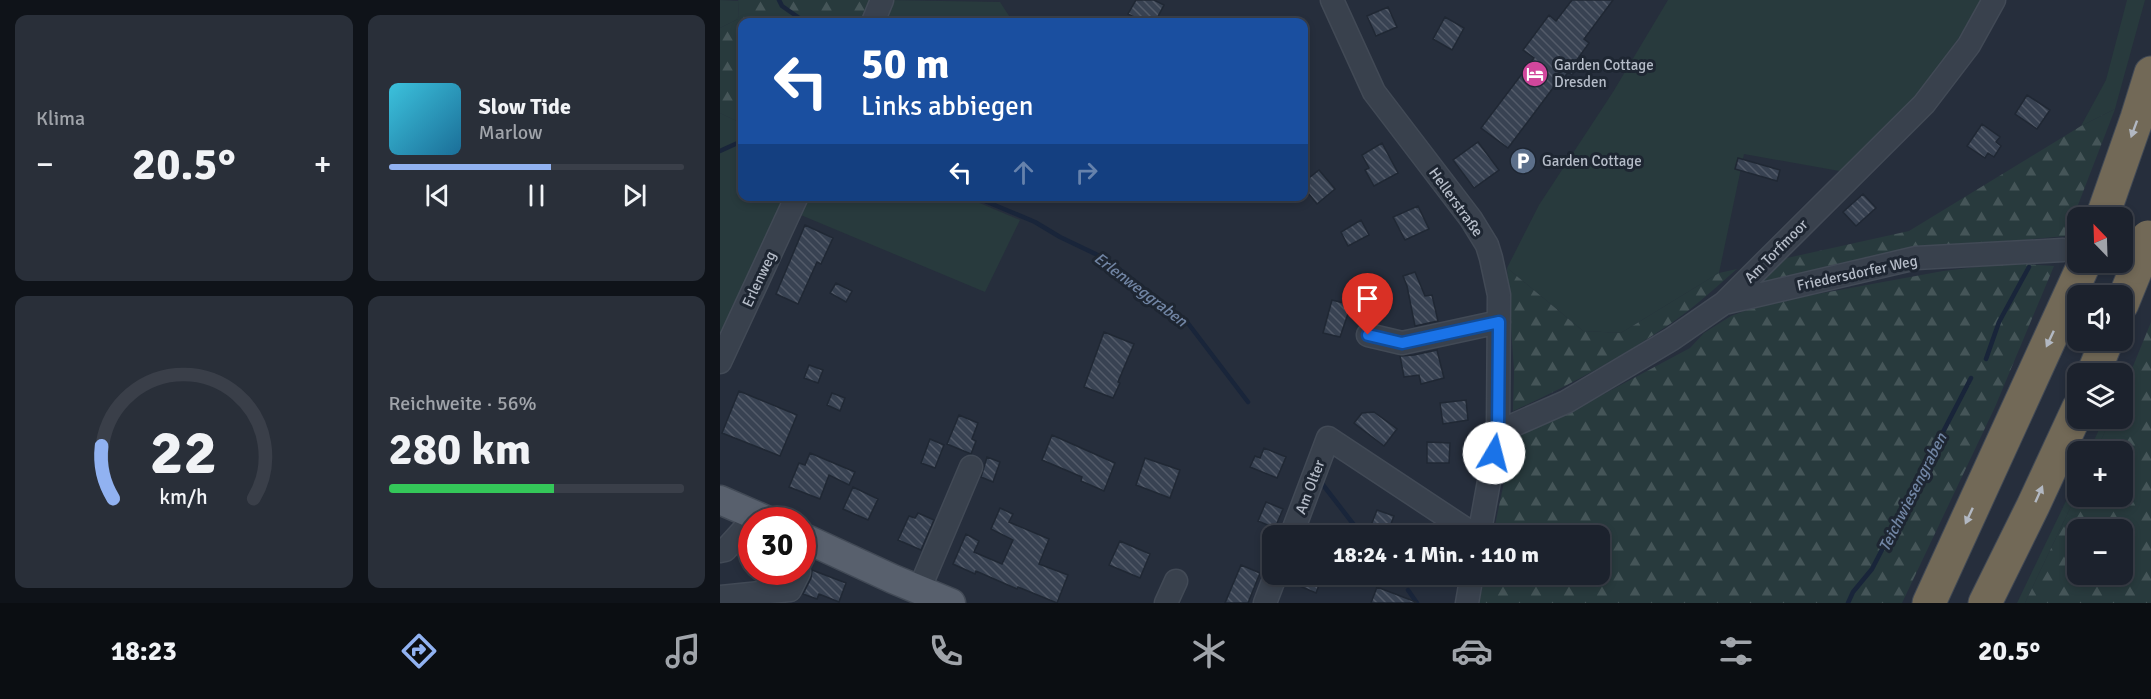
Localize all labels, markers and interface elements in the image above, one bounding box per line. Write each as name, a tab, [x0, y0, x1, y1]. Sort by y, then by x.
text: 50 m	[861, 39, 950, 90]
icon: left	[762, 42, 840, 120]
place label: Garden Cottage Dresden	[1554, 56, 1654, 91]
hotel icon: Garden Cottage Dresden	[1520, 59, 1550, 89]
text: Links abbiegen	[861, 90, 1033, 123]
text: Slow Tide	[479, 93, 571, 120]
text: Klima	[36, 106, 85, 131]
text: Marlow	[479, 120, 542, 145]
one-way arrow	[2128, 120, 2138, 138]
text: 20.5°	[132, 137, 236, 192]
text: −	[36, 144, 54, 185]
text: +	[314, 144, 331, 185]
parking icon: Garden Cottage	[1508, 146, 1538, 176]
place label: Garden Cottage	[1542, 152, 1642, 170]
icon: left	[944, 156, 977, 189]
icon: ahead	[1007, 156, 1040, 189]
icon: right	[1070, 156, 1103, 189]
street label: Hellerstraße	[1425, 164, 1487, 240]
icon: previous	[421, 179, 454, 212]
icon: pause	[520, 179, 553, 212]
icon: next	[618, 179, 651, 212]
north arrow	[2067, 207, 2133, 273]
map controls	[2067, 207, 2133, 585]
street label: Am Torfmoor	[1740, 215, 1812, 287]
street label: Erlenweg	[738, 248, 780, 310]
water label: Erlenweggraben	[1090, 248, 1192, 332]
street label: Friedersdorfer Weg	[1795, 251, 1919, 295]
pin	[1342, 273, 1393, 335]
icon: arrive	[1351, 282, 1384, 315]
button: sound	[2067, 285, 2133, 351]
one-way arrow	[2045, 330, 2055, 348]
button: layers	[2067, 363, 2133, 429]
text: Reichweite · 56%	[389, 391, 537, 416]
text: 22	[150, 414, 217, 491]
position arrow	[1462, 421, 1526, 485]
text: 280 km	[389, 422, 531, 477]
water label: Teichwiesengraben	[1874, 429, 1952, 555]
button: +	[2067, 441, 2133, 507]
street label: Am Olter	[1291, 457, 1329, 517]
text: km/h	[159, 484, 208, 510]
one-way arrow	[2034, 486, 2043, 503]
speed limit sign: 30	[738, 507, 816, 585]
one-way arrow	[1964, 508, 1974, 526]
button: −	[2067, 519, 2133, 585]
text: 18:24 · 1 Min. · 110 m	[1333, 541, 1539, 568]
icon: directions	[398, 630, 440, 672]
icon: music	[662, 630, 704, 672]
icon: phone	[925, 630, 967, 672]
icon: climate	[1188, 630, 1230, 672]
icon: car	[1451, 630, 1493, 672]
icon: filters	[1715, 630, 1757, 672]
text: 18:23	[111, 635, 177, 668]
text: 20.5°	[1978, 635, 2040, 668]

